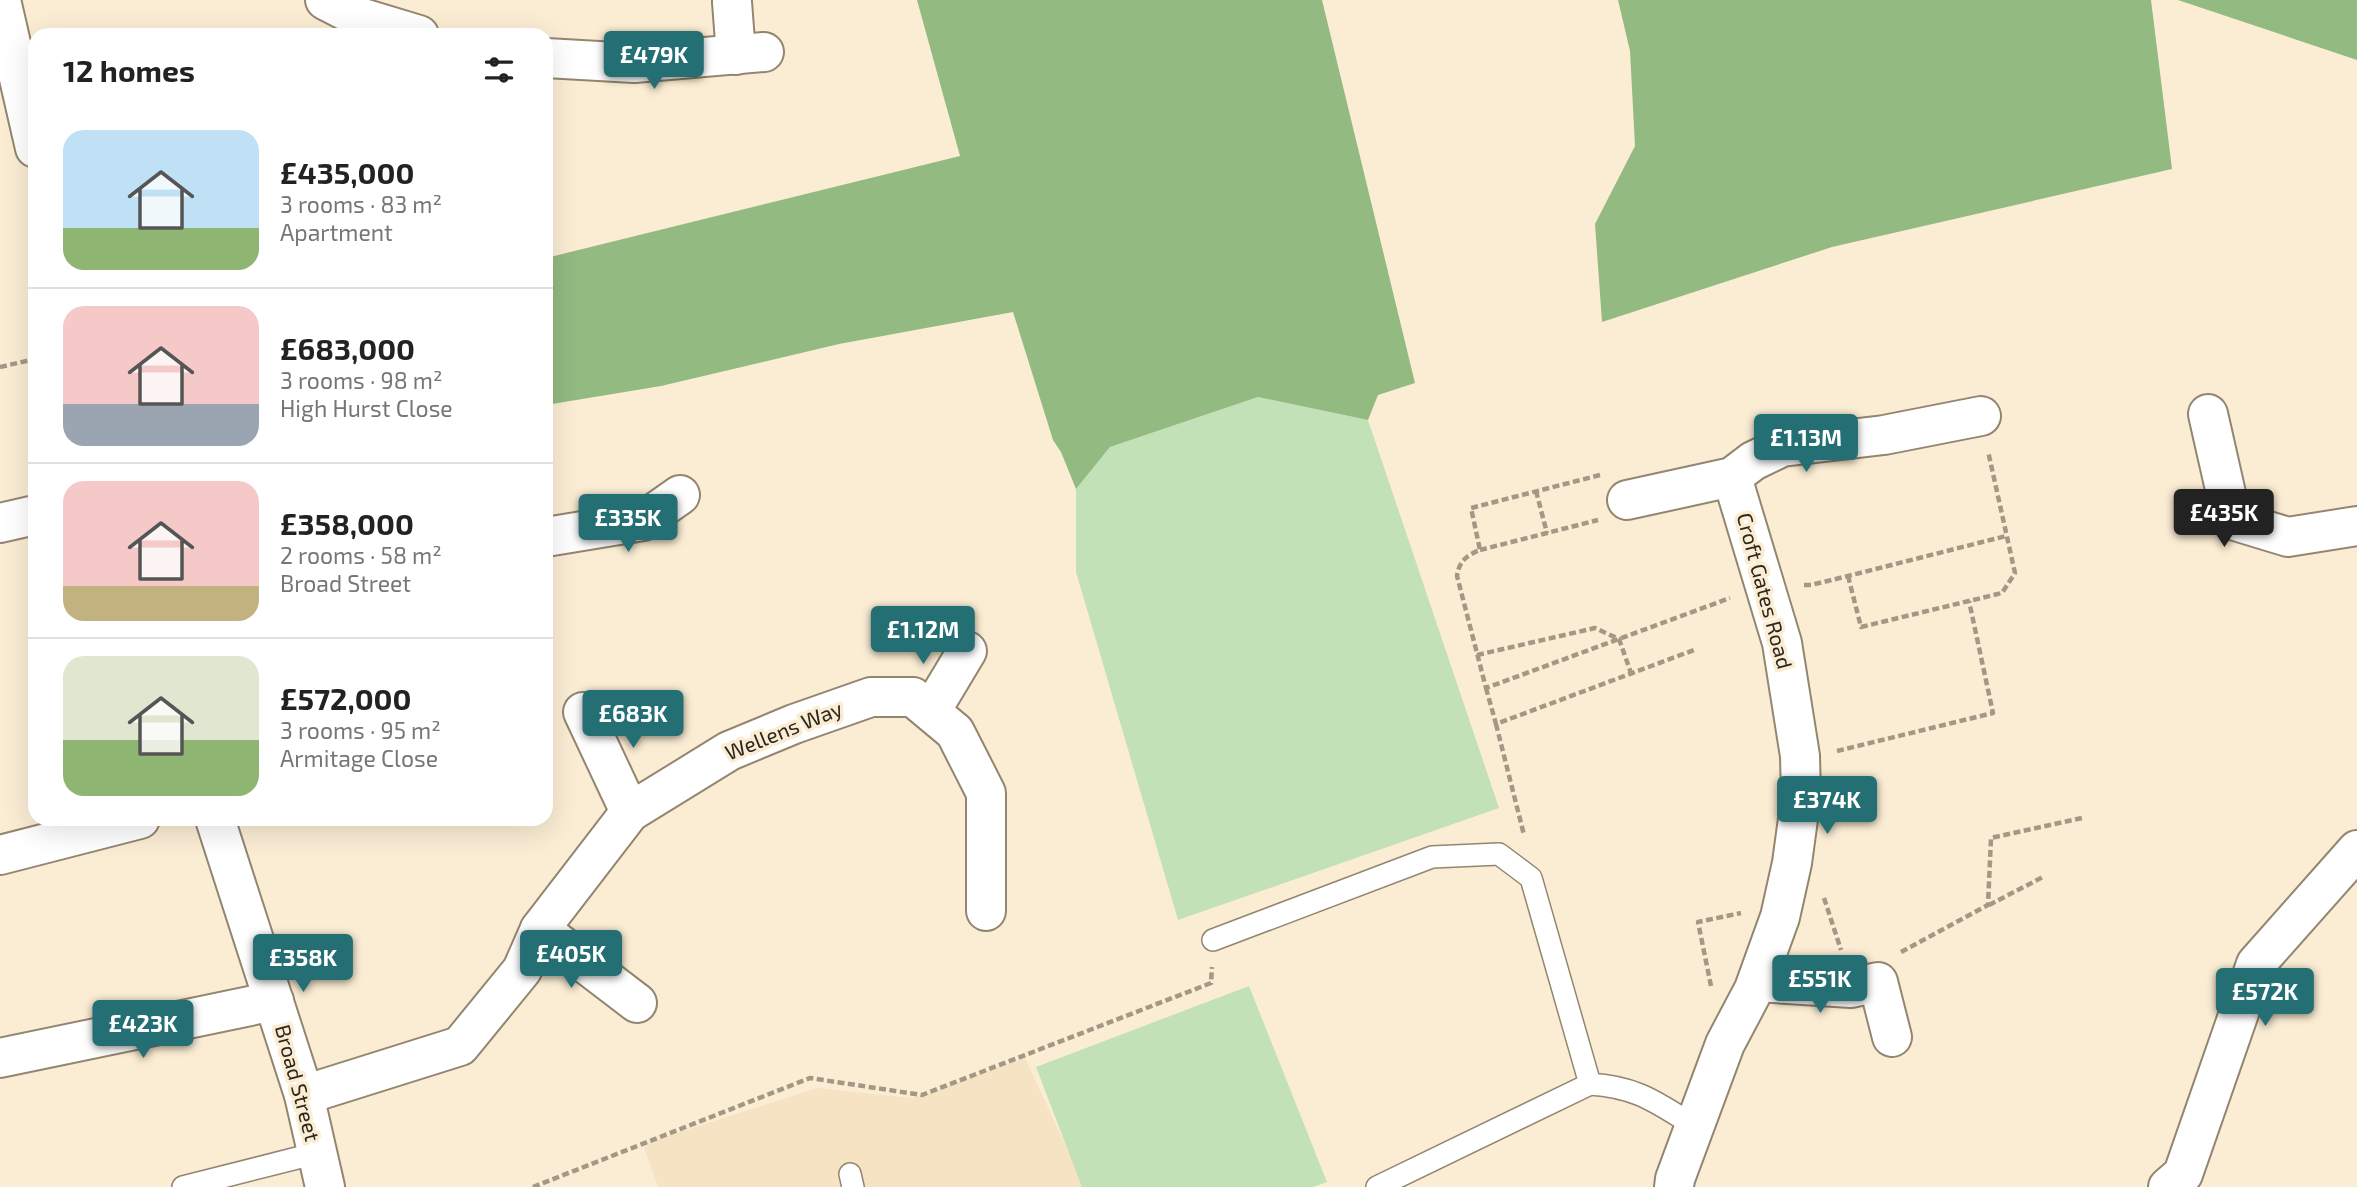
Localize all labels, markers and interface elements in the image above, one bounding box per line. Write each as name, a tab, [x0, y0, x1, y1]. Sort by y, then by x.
pin: £479K	[605, 32, 703, 91]
text: £479K	[620, 40, 688, 68]
icon: filters	[480, 51, 518, 89]
text: 12 homes	[63, 52, 195, 88]
text: £435,000	[280, 154, 414, 190]
icon: home	[119, 158, 203, 242]
text: 3 rooms · 83 m²	[280, 190, 442, 218]
text: Apartment	[280, 218, 393, 246]
text: £683,000	[280, 330, 415, 366]
icon: home	[119, 334, 203, 418]
text: 3 rooms · 98 m²	[280, 366, 442, 394]
text: High Hurst Close	[280, 394, 453, 422]
pin: £1.13M	[1749, 414, 1863, 474]
text: £1.13M	[1770, 423, 1842, 451]
pin: £435K	[2175, 490, 2273, 549]
pin: £335K	[579, 494, 677, 554]
text: £435K	[2190, 498, 2258, 526]
text: £335K	[595, 503, 661, 531]
text: £358,000	[280, 505, 414, 541]
icon: home	[119, 509, 203, 593]
street label: Croft Gates Road	[1733, 510, 1798, 671]
text: 2 rooms · 58 m²	[280, 541, 442, 569]
text: Broad Street	[280, 569, 411, 597]
pin: £1.12M	[866, 606, 980, 666]
text: £1.12M	[887, 615, 959, 643]
text: £572,000	[280, 680, 411, 716]
icon: home	[119, 684, 203, 768]
pin: £683K	[584, 690, 682, 750]
street label: Wellens Way	[721, 695, 846, 764]
text: £683K	[599, 699, 668, 727]
text: 3 rooms · 95 m²	[280, 716, 441, 744]
text: Armitage Close	[280, 744, 438, 772]
pin: £374K	[1778, 776, 1876, 836]
text: £374K	[1793, 785, 1861, 813]
pin: £405K	[522, 930, 620, 990]
pin: £358K	[254, 934, 352, 994]
text: £405K	[536, 939, 606, 967]
text: £358K	[269, 943, 337, 971]
pin: £551K	[1771, 956, 1869, 1015]
text: £551K	[1788, 964, 1852, 992]
pin: £572K	[2216, 968, 2314, 1028]
text: £572K	[2232, 977, 2298, 1005]
pin: £423K	[94, 1000, 192, 1060]
text: £423K	[108, 1009, 178, 1037]
street label: Broad Street	[271, 1022, 326, 1144]

